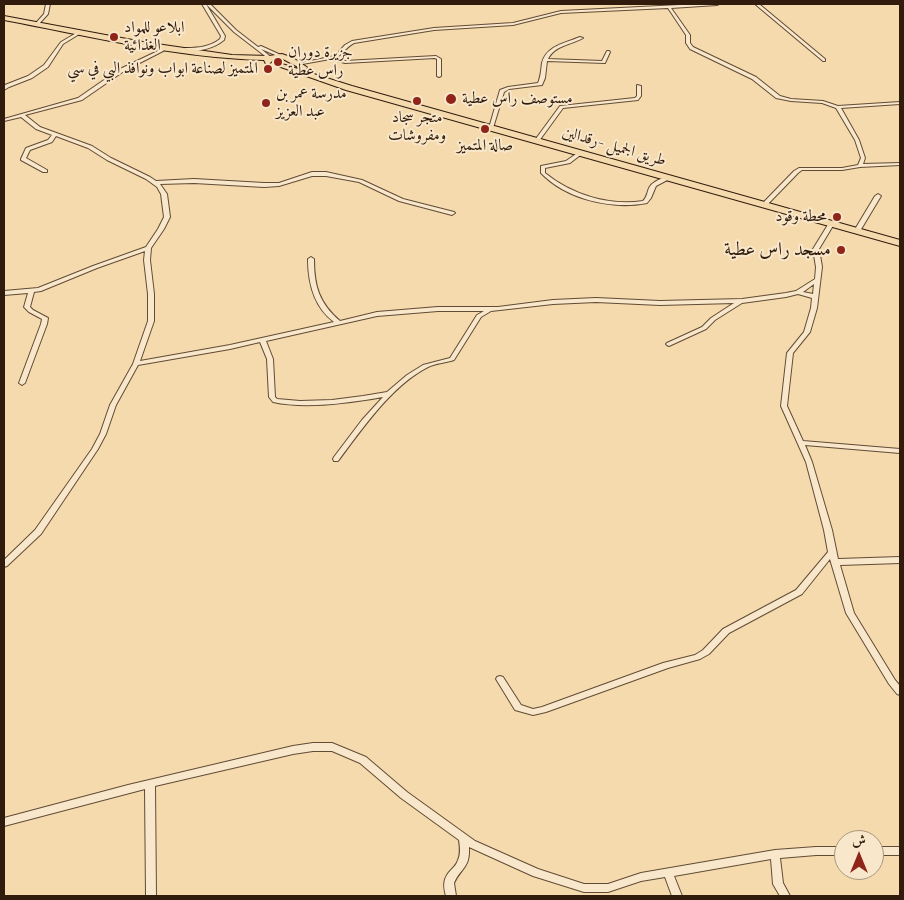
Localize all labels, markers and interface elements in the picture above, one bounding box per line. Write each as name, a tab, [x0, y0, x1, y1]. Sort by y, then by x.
place label: ابلاعو للمواد الغذائية	[124, 18, 184, 56]
marker: ابلاعو للمواد الغذائية	[108, 31, 120, 43]
place label: جزيرة دوران راس عطية	[288, 43, 353, 81]
marker: جزيرة دوران راس عطية	[272, 56, 284, 68]
place label: المتميز لصناعة ابواب ونوافذ البي في سي	[67, 59, 258, 79]
marker: المتميز لصناعة ابواب ونوافذ البي في سي	[262, 63, 274, 75]
place label: مدرسة عمر بن عبد العزيز	[276, 84, 347, 122]
place label: مستوصف راس عطية	[462, 89, 573, 109]
marker: مستوصف راس عطية	[444, 92, 458, 106]
marker: متجر سجاد ومفروشات	[411, 95, 423, 107]
marker: مدرسة عمر بن عبد العزيز	[260, 97, 272, 109]
place label: متجر سجاد ومفروشات	[388, 108, 446, 146]
marker: صالة المتميز	[479, 123, 491, 135]
street label: طريق الجميل -رقدالين	[560, 123, 668, 171]
place label: صالة المتميز	[457, 136, 513, 156]
place label: محطة وقود	[775, 207, 827, 227]
marker: محطة وقود	[831, 211, 843, 223]
place label: مسجد راس عطية	[724, 239, 831, 261]
marker: مسجد راس عطية	[835, 244, 847, 256]
north arrow	[834, 830, 884, 880]
text: ش	[852, 832, 866, 850]

